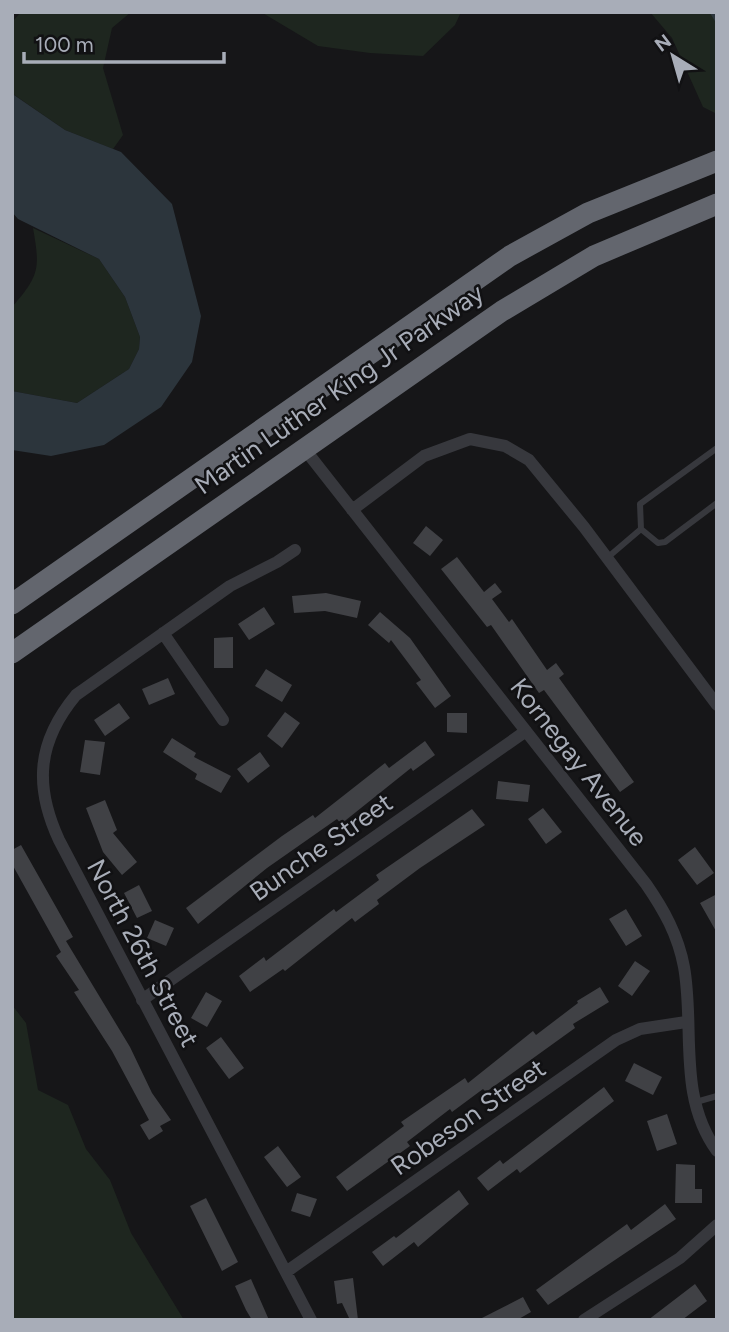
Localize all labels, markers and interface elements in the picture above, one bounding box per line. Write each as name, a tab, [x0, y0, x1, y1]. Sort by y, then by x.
scale bar	[24, 21, 224, 65]
north arrow	[638, 21, 708, 91]
text: N	[650, 29, 676, 56]
text: 100 m	[35, 32, 94, 57]
street label: Martin Luther King Jr Parkway	[188, 277, 490, 501]
street label: Kornegay Avenue	[503, 672, 655, 852]
street label: Bunche Street	[243, 786, 399, 908]
street label: North 26th Street	[80, 854, 206, 1052]
street label: Robeson Street	[384, 1052, 552, 1182]

